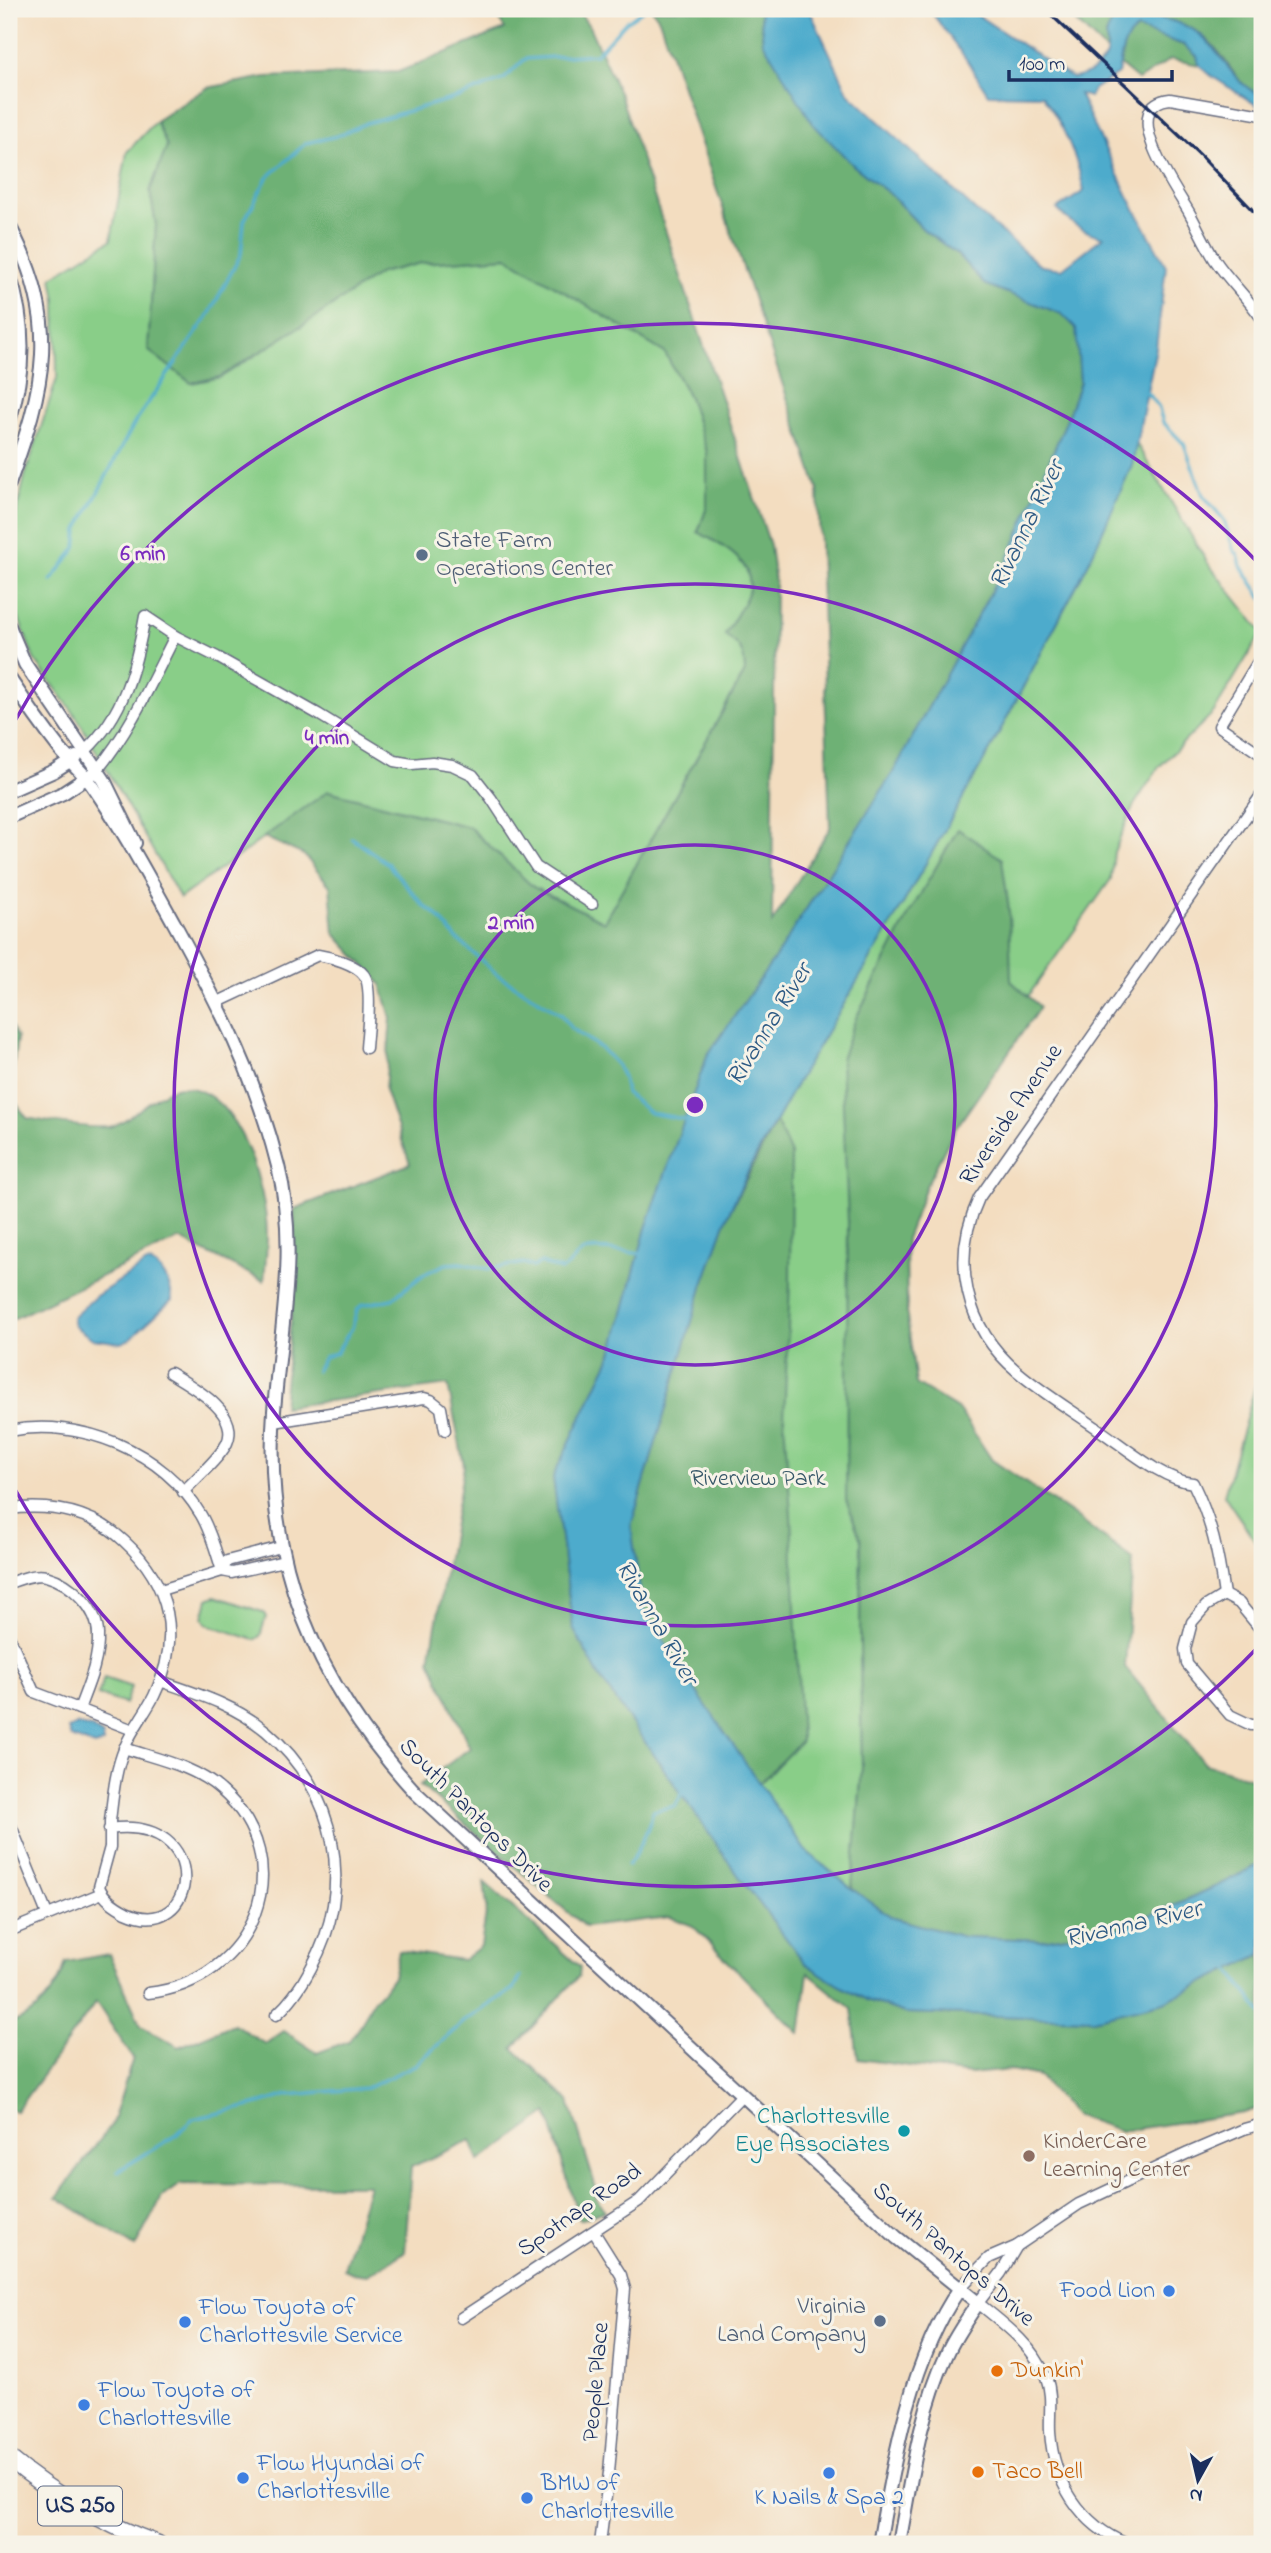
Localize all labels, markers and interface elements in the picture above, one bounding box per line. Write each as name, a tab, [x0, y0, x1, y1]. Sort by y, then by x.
scale bar	[1009, 38, 1171, 82]
text: 100 m	[1019, 50, 1065, 80]
water label: Rivanna River	[980, 452, 1077, 596]
place label: State Farm Operations Center	[436, 524, 613, 587]
text: 6 min	[121, 540, 165, 570]
marker: State Farm Operations Center	[414, 547, 430, 563]
text: 4 min	[305, 724, 349, 754]
text: 2 min	[487, 909, 534, 939]
water label: Rivanna River	[717, 954, 824, 1094]
street label: Riverside Avenue	[952, 1037, 1073, 1193]
centre of rings	[683, 1093, 707, 1117]
park label: Riverview Park	[690, 1462, 826, 1497]
water label: Rivanna River	[605, 1553, 709, 1695]
street label: South Pantops Drive	[390, 1731, 560, 1901]
water label: Rivanna River	[1061, 1890, 1208, 1959]
place label: Charlottesville Eye Associates	[735, 2100, 890, 2164]
marker: Charlottesville Eye Associates	[896, 2123, 912, 2139]
place label: KinderCare Learning Center	[1043, 2125, 1190, 2188]
marker: KinderCare Learning Center	[1021, 2148, 1037, 2164]
street label: Spotnap Road	[511, 2155, 650, 2267]
street label: South Pantops Drive	[864, 2174, 1042, 2336]
place label: Food Lion	[1059, 2274, 1155, 2309]
marker: Food Lion	[1161, 2283, 1177, 2299]
place label: Virginia Land Company	[717, 2290, 866, 2354]
place label: Flow Toyota of Charlottesvile Service	[198, 2291, 403, 2354]
marker: Virginia Land Company	[872, 2313, 888, 2329]
marker: Flow Toyota of Charlottesvile Service	[177, 2314, 193, 2330]
street label: People Place	[574, 2321, 620, 2443]
place label: Dunkin'	[1010, 2354, 1084, 2389]
marker: Dunkin'	[989, 2363, 1005, 2379]
place label: Flow Toyota of Charlottesville	[97, 2374, 255, 2437]
marker: Flow Toyota of Charlottesville	[76, 2397, 92, 2413]
north arrow	[1162, 2444, 1232, 2514]
place label: Flow Hyundai of Charlottesville	[256, 2447, 425, 2510]
place label: Taco Bell	[992, 2455, 1083, 2490]
marker: Taco Bell	[970, 2464, 986, 2480]
marker: K Nails & Spa 2	[821, 2465, 837, 2481]
place label: BMW of Charlottesville	[540, 2467, 674, 2530]
marker: Flow Hyundai of Charlottesville	[235, 2470, 251, 2486]
text: N	[1188, 2480, 1204, 2509]
place label: K Nails & Spa 2	[754, 2481, 904, 2516]
road number: US 250	[38, 2486, 122, 2526]
marker: BMW of Charlottesville	[519, 2490, 535, 2506]

